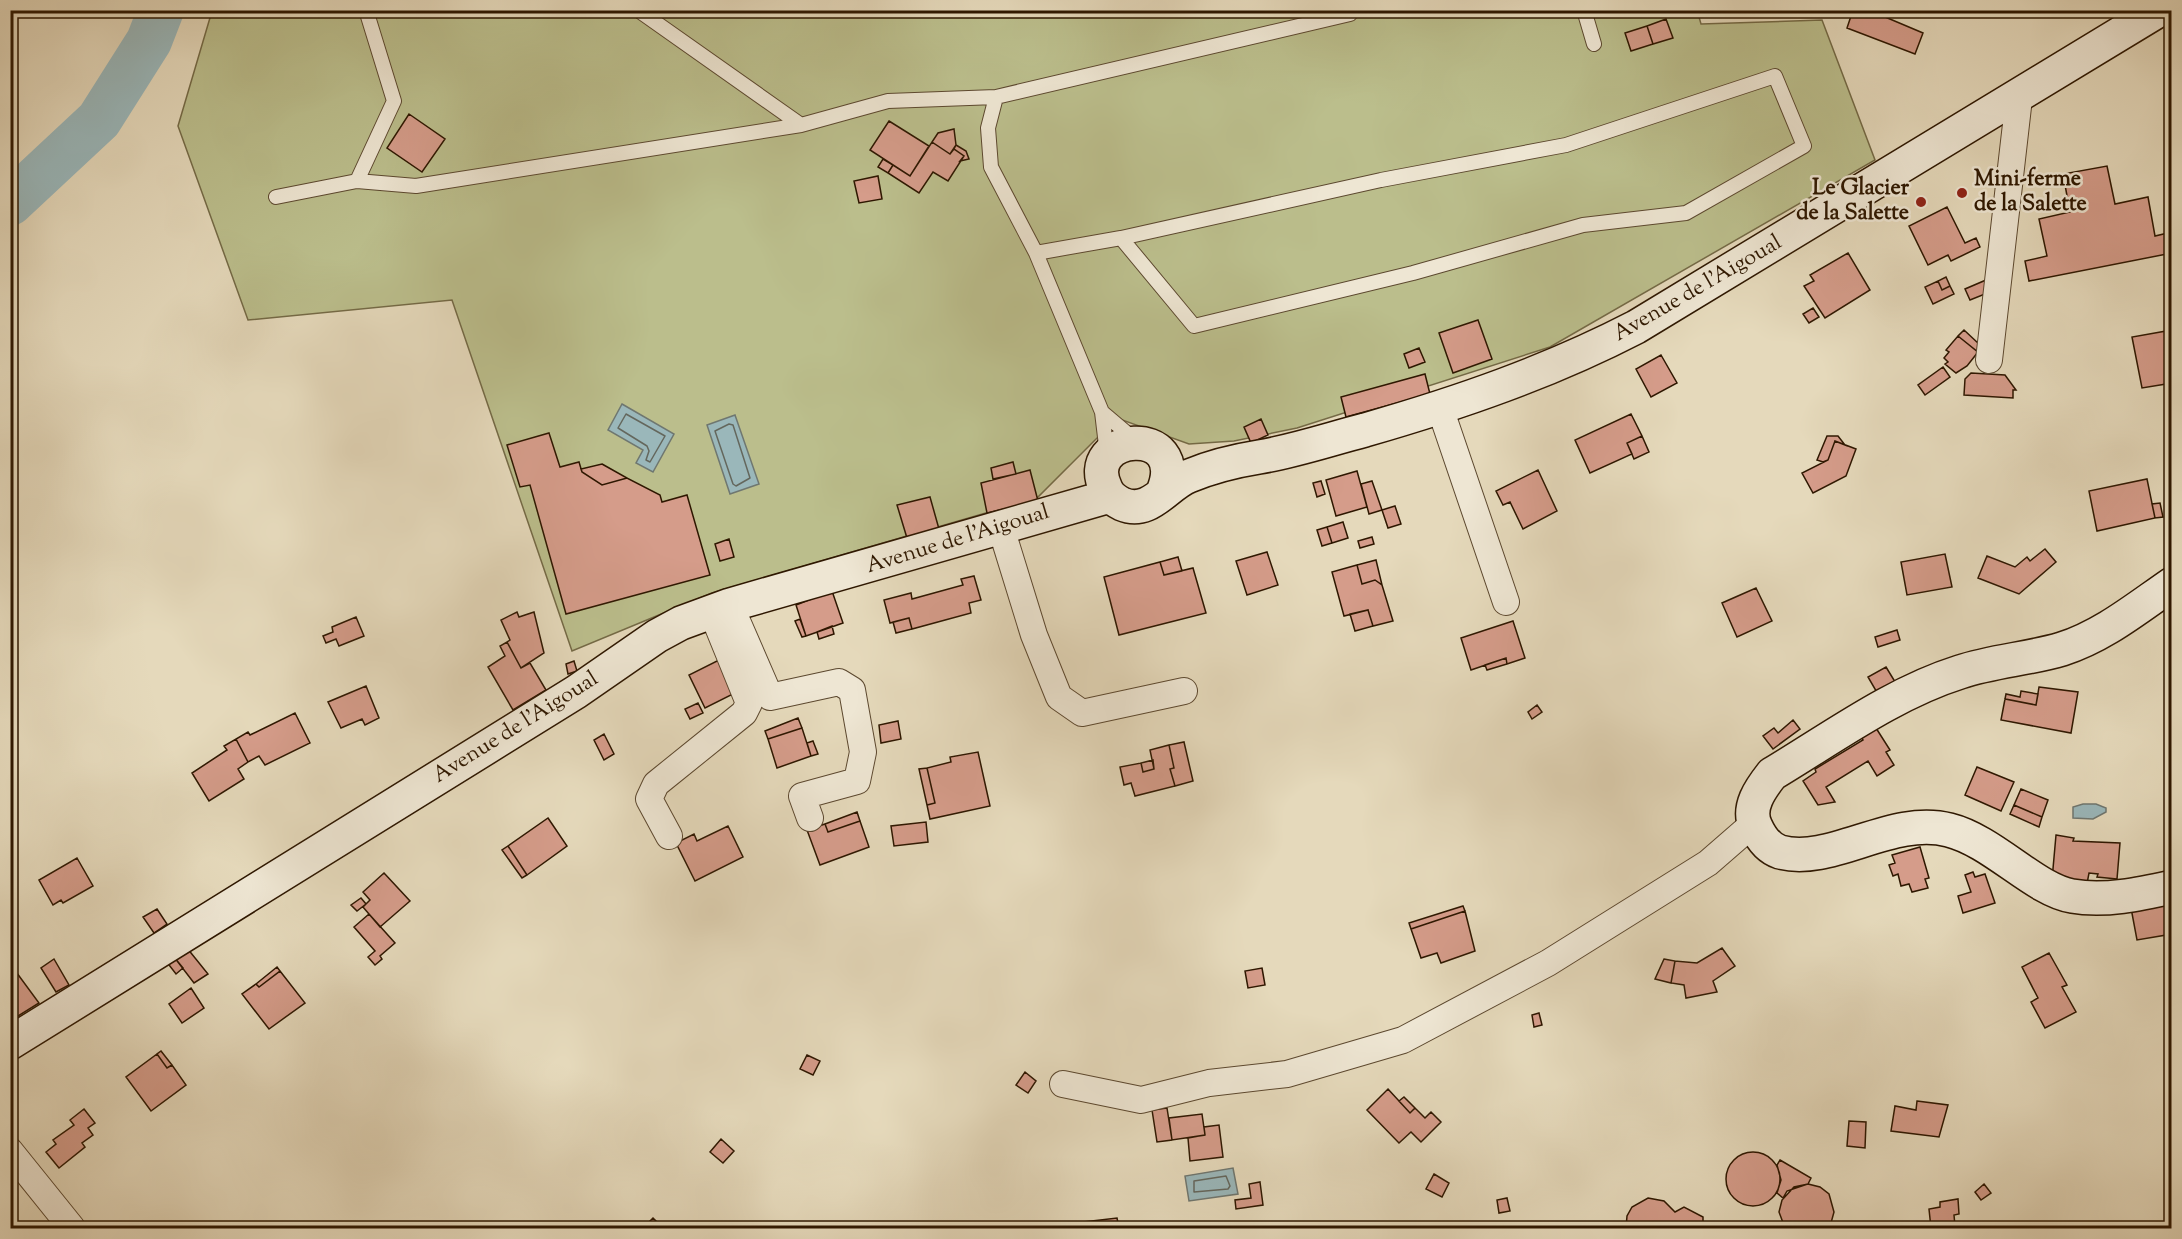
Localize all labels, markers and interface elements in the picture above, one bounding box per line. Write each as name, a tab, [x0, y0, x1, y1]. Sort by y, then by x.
place label: Mini-ferme de la Salette	[1974, 164, 2087, 221]
place label: Le Glacier de la Salette	[1796, 173, 1910, 230]
marker: Mini-ferme de la Salette	[1955, 186, 1969, 200]
marker: Le Glacier de la Salette	[1914, 195, 1928, 209]
street label: Avenue de l'Aigoual	[1608, 228, 1788, 350]
street label: Avenue de l'Aigoual	[862, 497, 1054, 583]
street label: Avenue de l'Aigoual	[427, 664, 605, 792]

